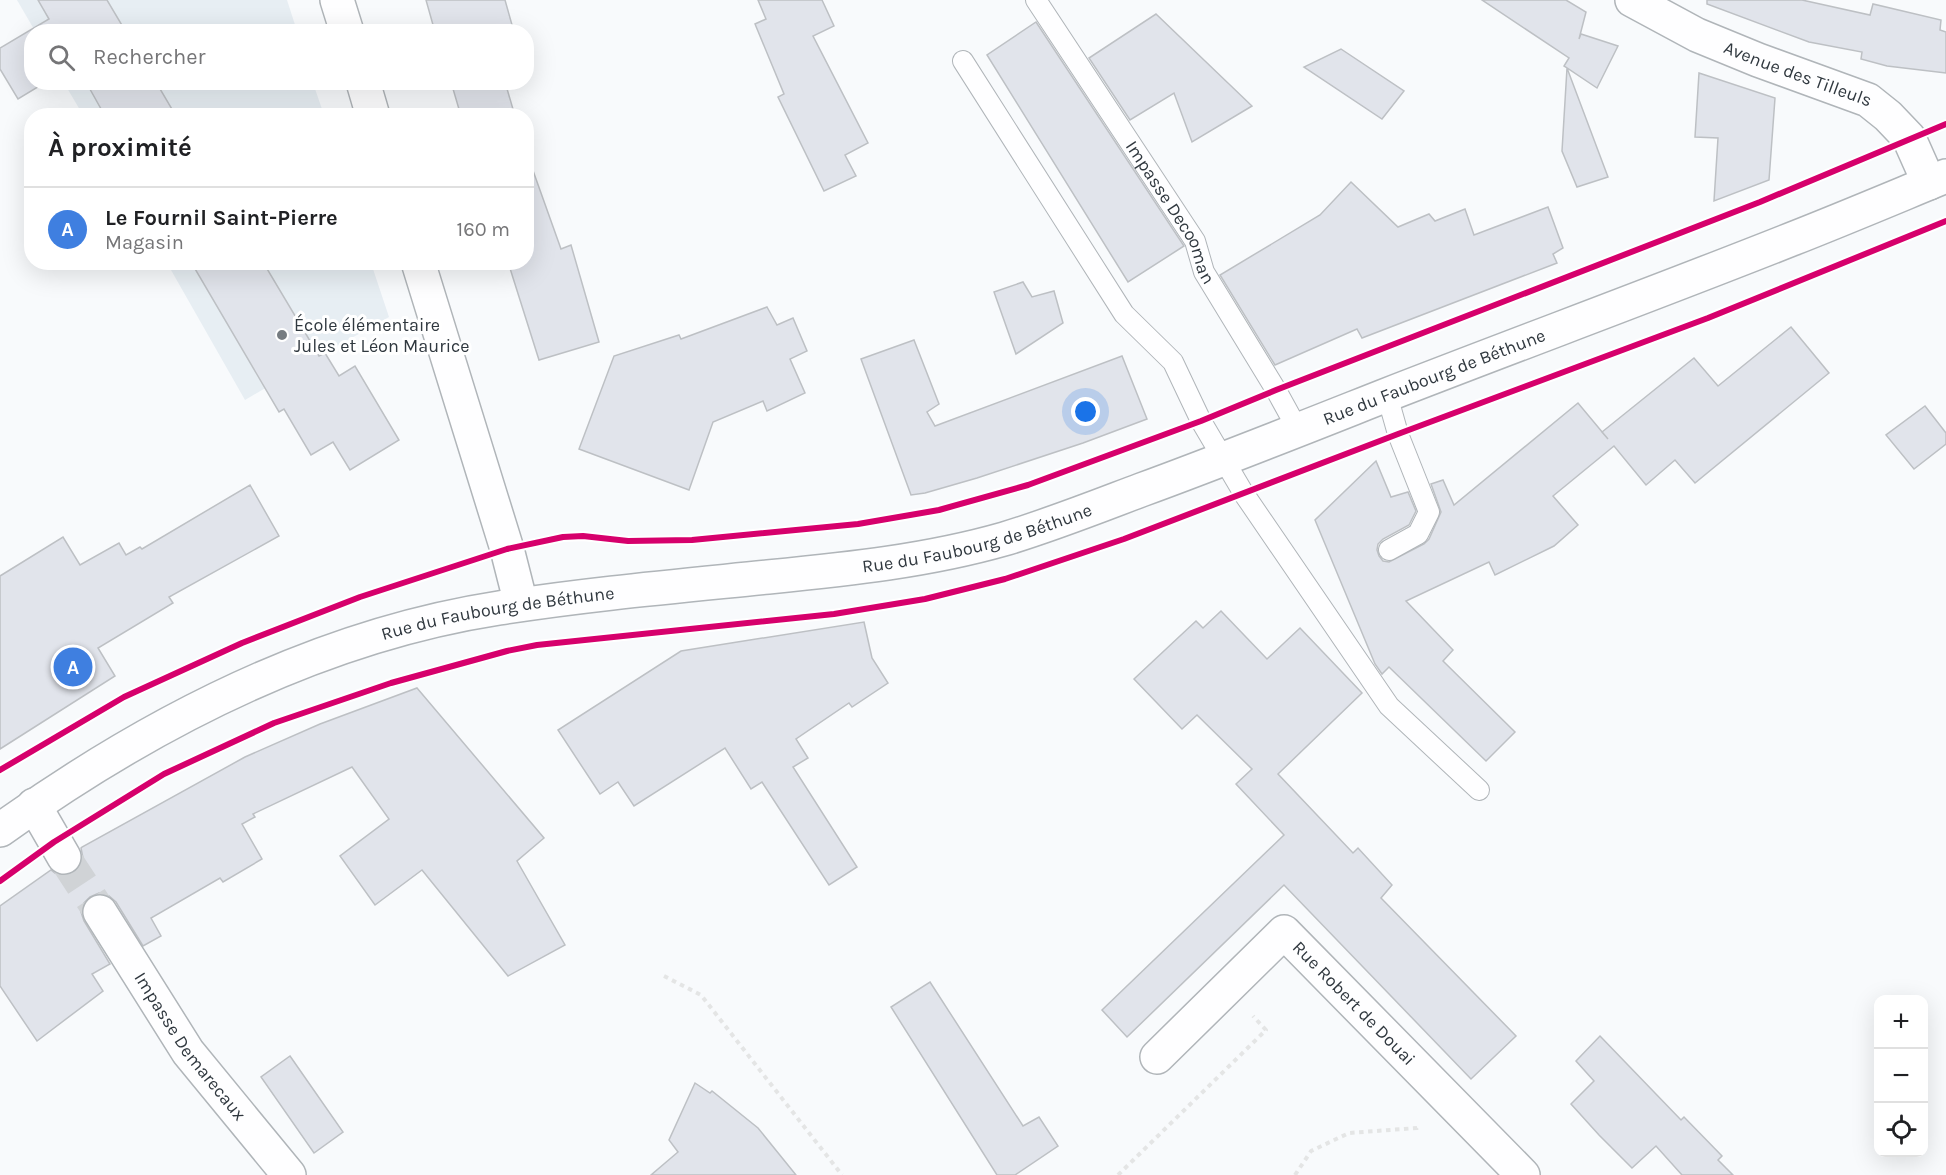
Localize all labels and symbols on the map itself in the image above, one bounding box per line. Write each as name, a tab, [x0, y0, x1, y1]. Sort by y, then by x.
street label: Avenue des Tilleuls	[1721, 36, 1875, 111]
street label: Impasse Decooman	[1121, 136, 1220, 288]
place label: École élémentaire Jules et Léon Maurice	[294, 313, 470, 357]
street label: Rue du Faubourg de Béthune	[1320, 324, 1548, 430]
marker: École élémentaire Jules et Léon Maurice	[275, 328, 289, 342]
your location	[1071, 397, 1100, 426]
street label: Rue du Faubourg de Béthune	[861, 499, 1095, 578]
street label: Rue du Faubourg de Béthune	[379, 582, 615, 645]
pin: A	[54, 644, 92, 690]
street label: Rue Robert de Douai	[1288, 936, 1420, 1070]
street label: Impasse Demarecaux	[130, 968, 251, 1125]

